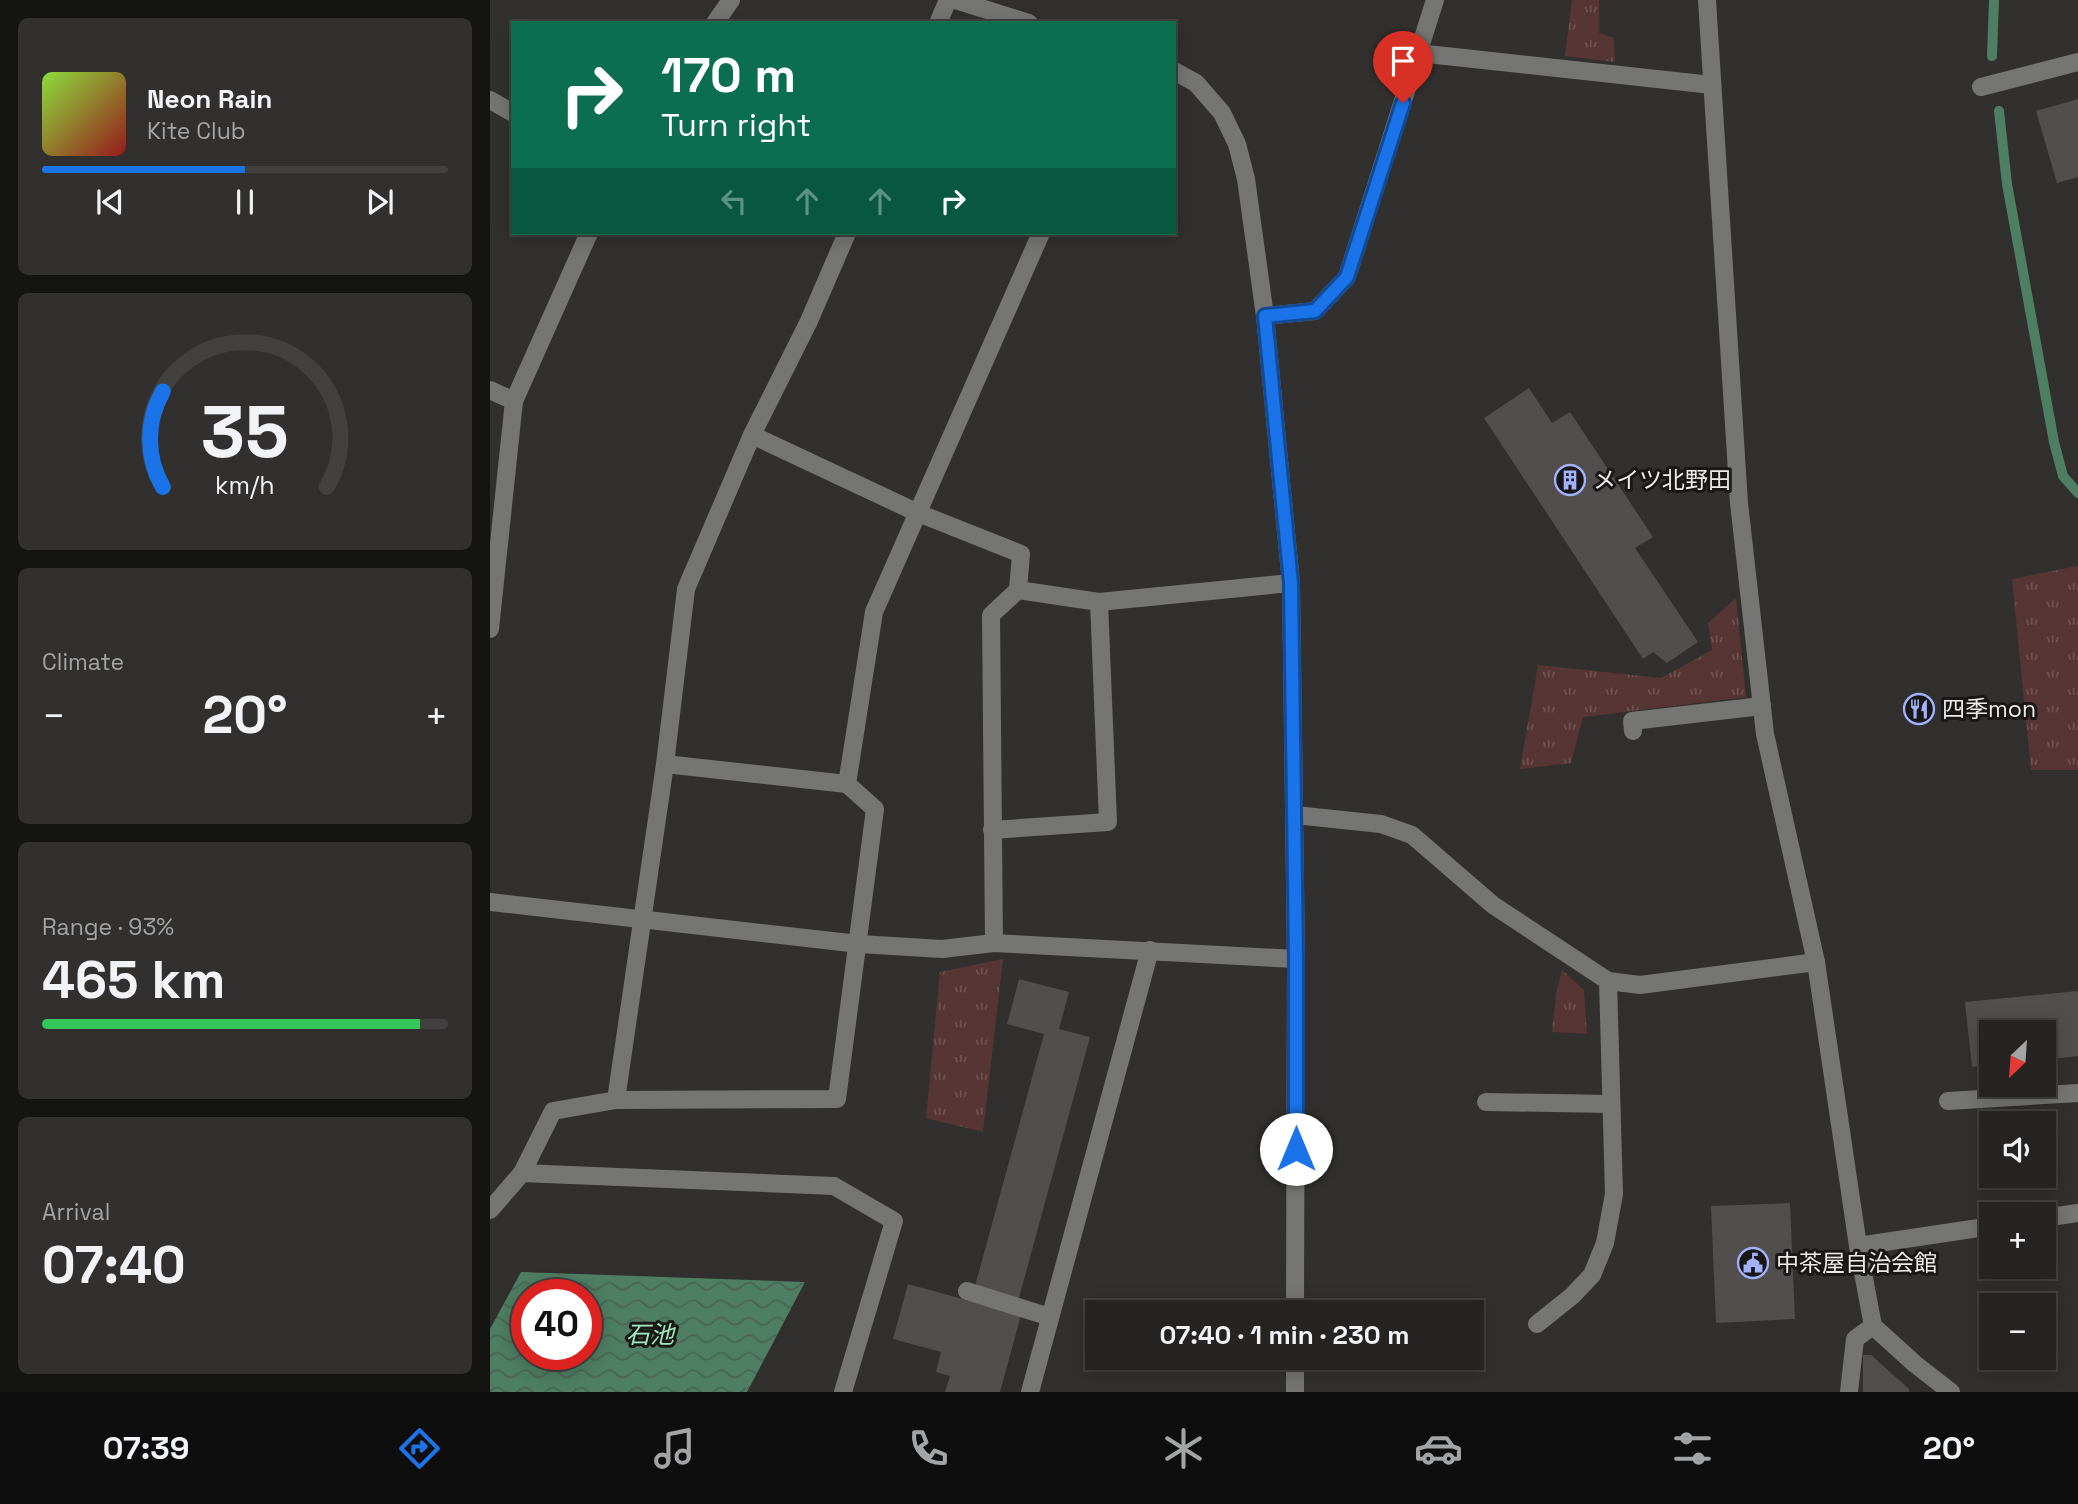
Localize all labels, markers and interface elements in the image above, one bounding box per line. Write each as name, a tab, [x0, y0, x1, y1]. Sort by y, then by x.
pin	[1373, 31, 1433, 103]
icon: arrive	[1384, 42, 1422, 80]
text: 170 m	[661, 44, 796, 106]
icon: right	[546, 49, 637, 140]
text: Neon Rain	[147, 82, 272, 116]
text: Turn right	[661, 105, 811, 145]
text: Kite Club	[147, 116, 246, 146]
icon: left	[715, 182, 753, 220]
icon: ahead	[788, 182, 826, 220]
icon: ahead	[861, 182, 899, 220]
icon: right	[934, 182, 972, 220]
icon: previous	[91, 183, 129, 221]
icon: pause	[226, 183, 264, 221]
icon: next	[361, 183, 399, 221]
text: 35	[201, 386, 289, 479]
building icon: メイツ北野田	[1553, 463, 1587, 497]
place label: メイツ北野田	[1593, 465, 1731, 495]
text: km/h	[215, 469, 275, 501]
text: Climate	[42, 647, 124, 677]
text: 20°	[202, 682, 288, 748]
text: −	[42, 692, 66, 740]
text: +	[424, 692, 448, 740]
restaurant icon: 四季mon	[1902, 692, 1936, 726]
place label: 四季mon	[1942, 694, 2036, 724]
text: Range · 93%	[42, 912, 174, 942]
text: 465 km	[42, 947, 225, 1013]
north arrow	[1979, 1020, 2056, 1097]
map controls	[1979, 1020, 2056, 1370]
button: sound	[1979, 1111, 2056, 1188]
position arrow	[1259, 1112, 1333, 1186]
text: Arrival	[42, 1197, 110, 1227]
button: +	[1979, 1202, 2056, 1279]
text: 07:40	[42, 1232, 186, 1298]
public building icon: 中茶屋自治会館	[1736, 1246, 1770, 1280]
place label: 中茶屋自治会館	[1776, 1248, 1937, 1278]
speed limit sign: 40	[511, 1279, 602, 1370]
button: −	[1979, 1293, 2056, 1370]
text: 07:40 · 1 min · 230 m	[1159, 1318, 1410, 1352]
water label: 石池	[626, 1319, 676, 1350]
icon: directions	[395, 1424, 444, 1473]
icon: music	[650, 1424, 699, 1473]
icon: phone	[904, 1424, 953, 1473]
icon: climate	[1159, 1424, 1208, 1473]
icon: car	[1414, 1424, 1463, 1473]
icon: filters	[1668, 1424, 1717, 1473]
text: 07:39	[103, 1428, 189, 1468]
text: 20°	[1923, 1428, 1975, 1468]

